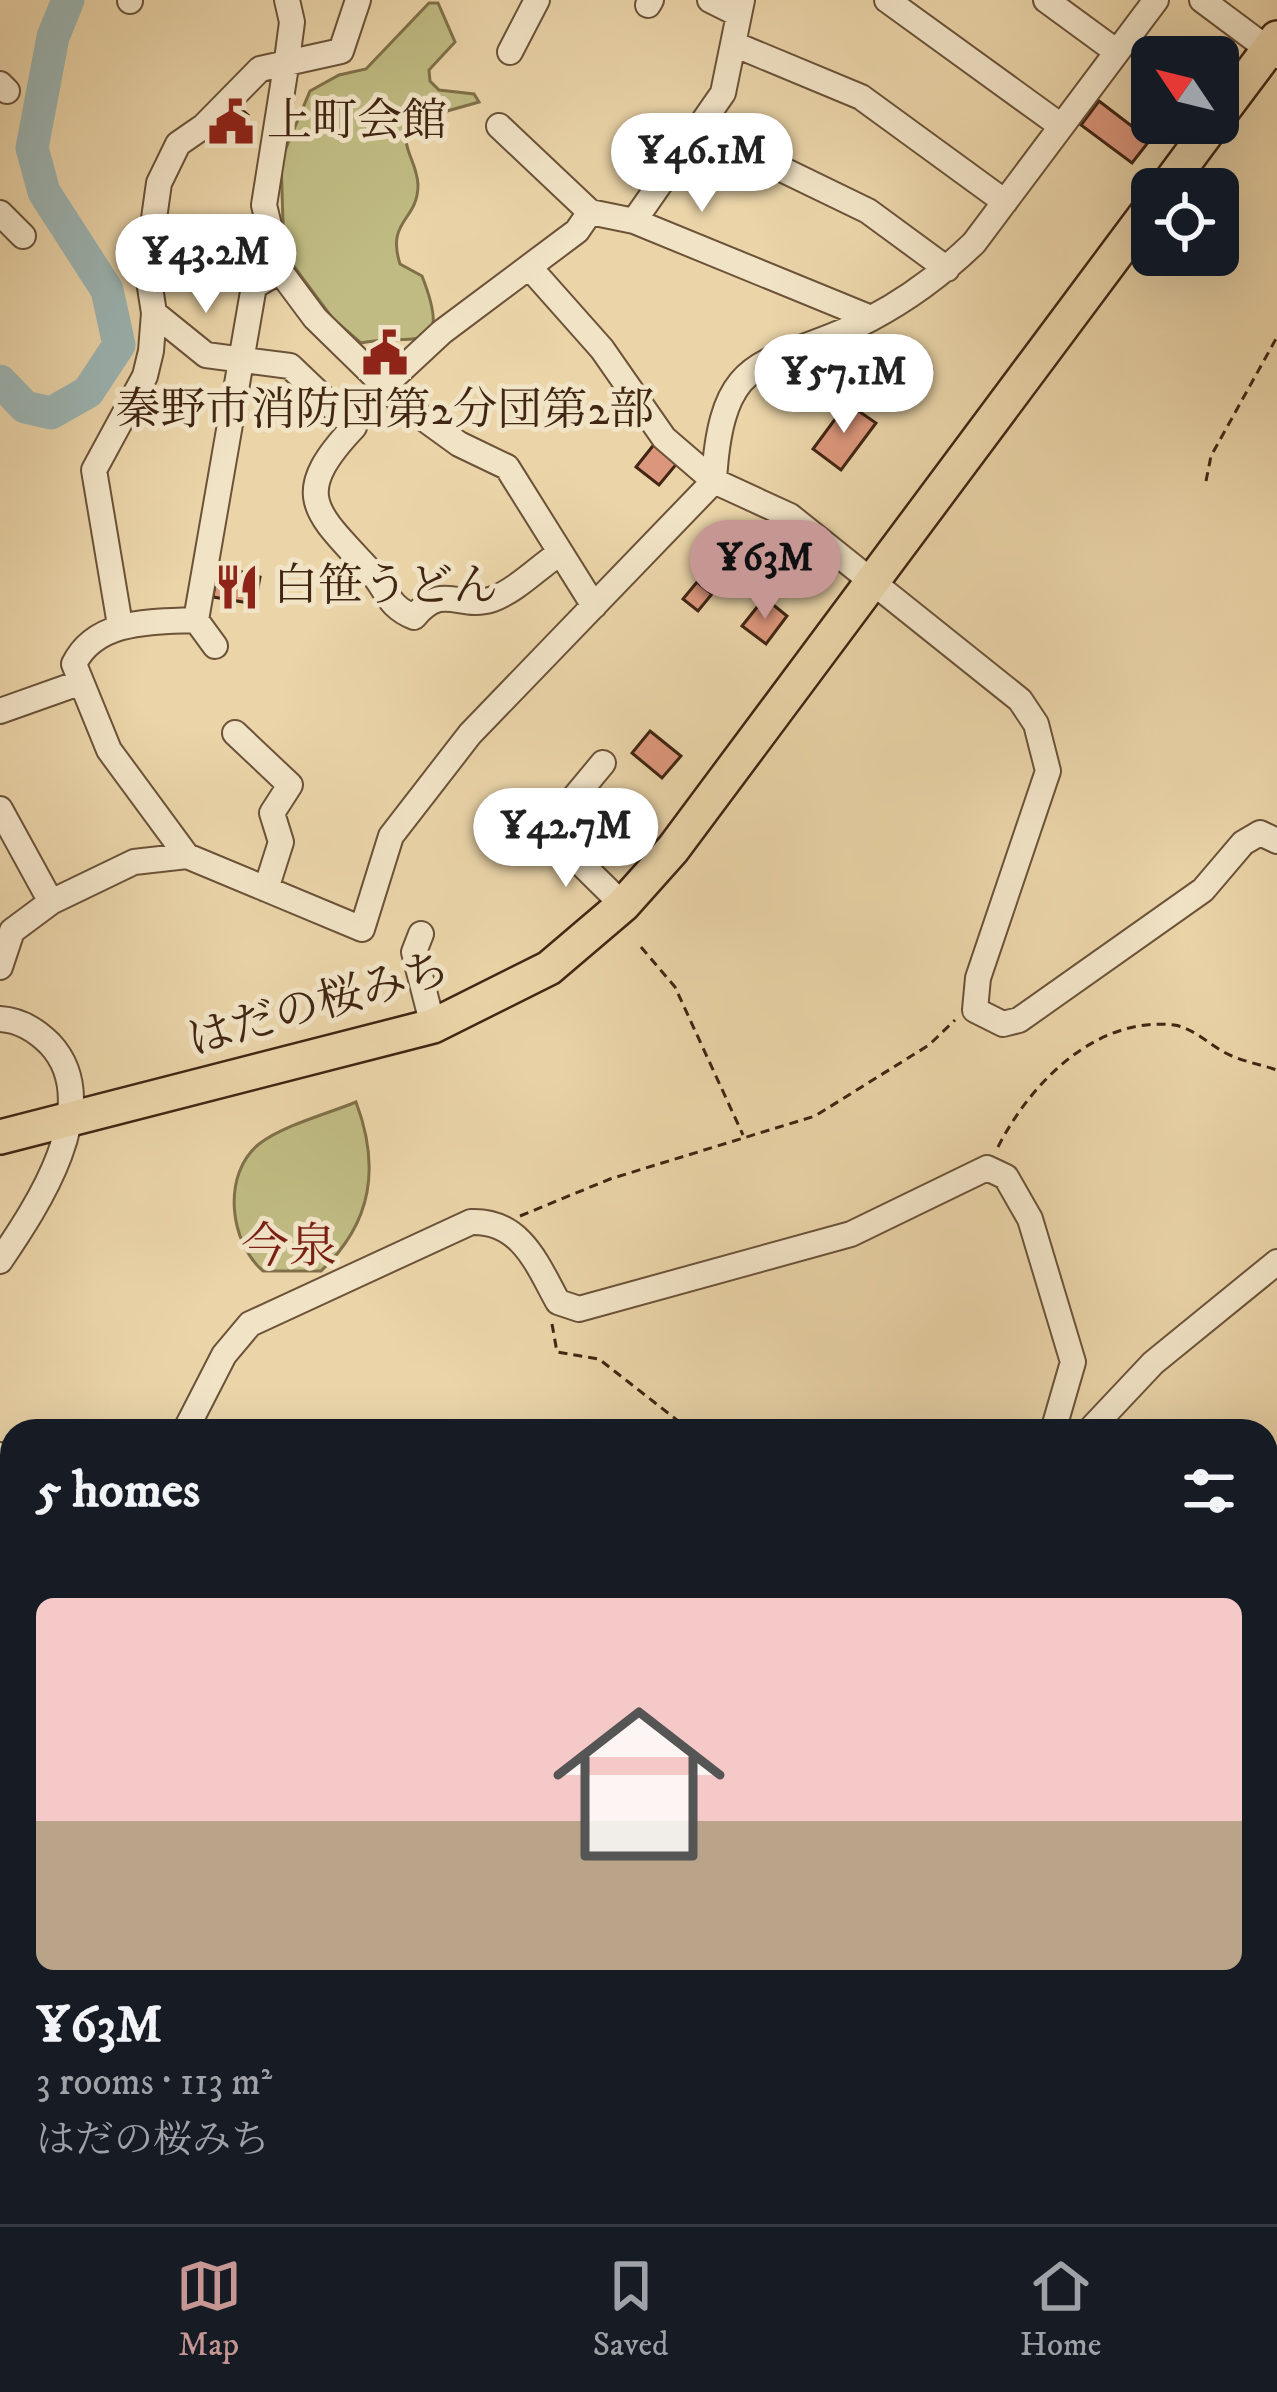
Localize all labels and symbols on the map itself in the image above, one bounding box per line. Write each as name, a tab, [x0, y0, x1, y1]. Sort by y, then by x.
north arrow	[1131, 36, 1239, 144]
place label: 上町会館	[267, 94, 447, 150]
public building icon: 上町会館	[206, 97, 256, 147]
pin: ¥46.1M	[604, 113, 800, 215]
pin: ¥43.2M	[108, 214, 304, 316]
public building icon: 秦野市消防団第2分団第2部	[360, 328, 410, 378]
pin: ¥57.1M	[746, 334, 942, 436]
place label: 秦野市消防団第2分団第2部	[115, 383, 655, 439]
pin: ¥63M	[694, 520, 836, 622]
place label: 白笹うどん	[273, 559, 498, 615]
restaurant icon: 白笹うどん	[212, 562, 262, 612]
pin: ¥42.7M	[468, 788, 664, 890]
street label: はだの桜みち	[182, 941, 456, 1069]
district label: 今泉	[241, 1218, 337, 1278]

